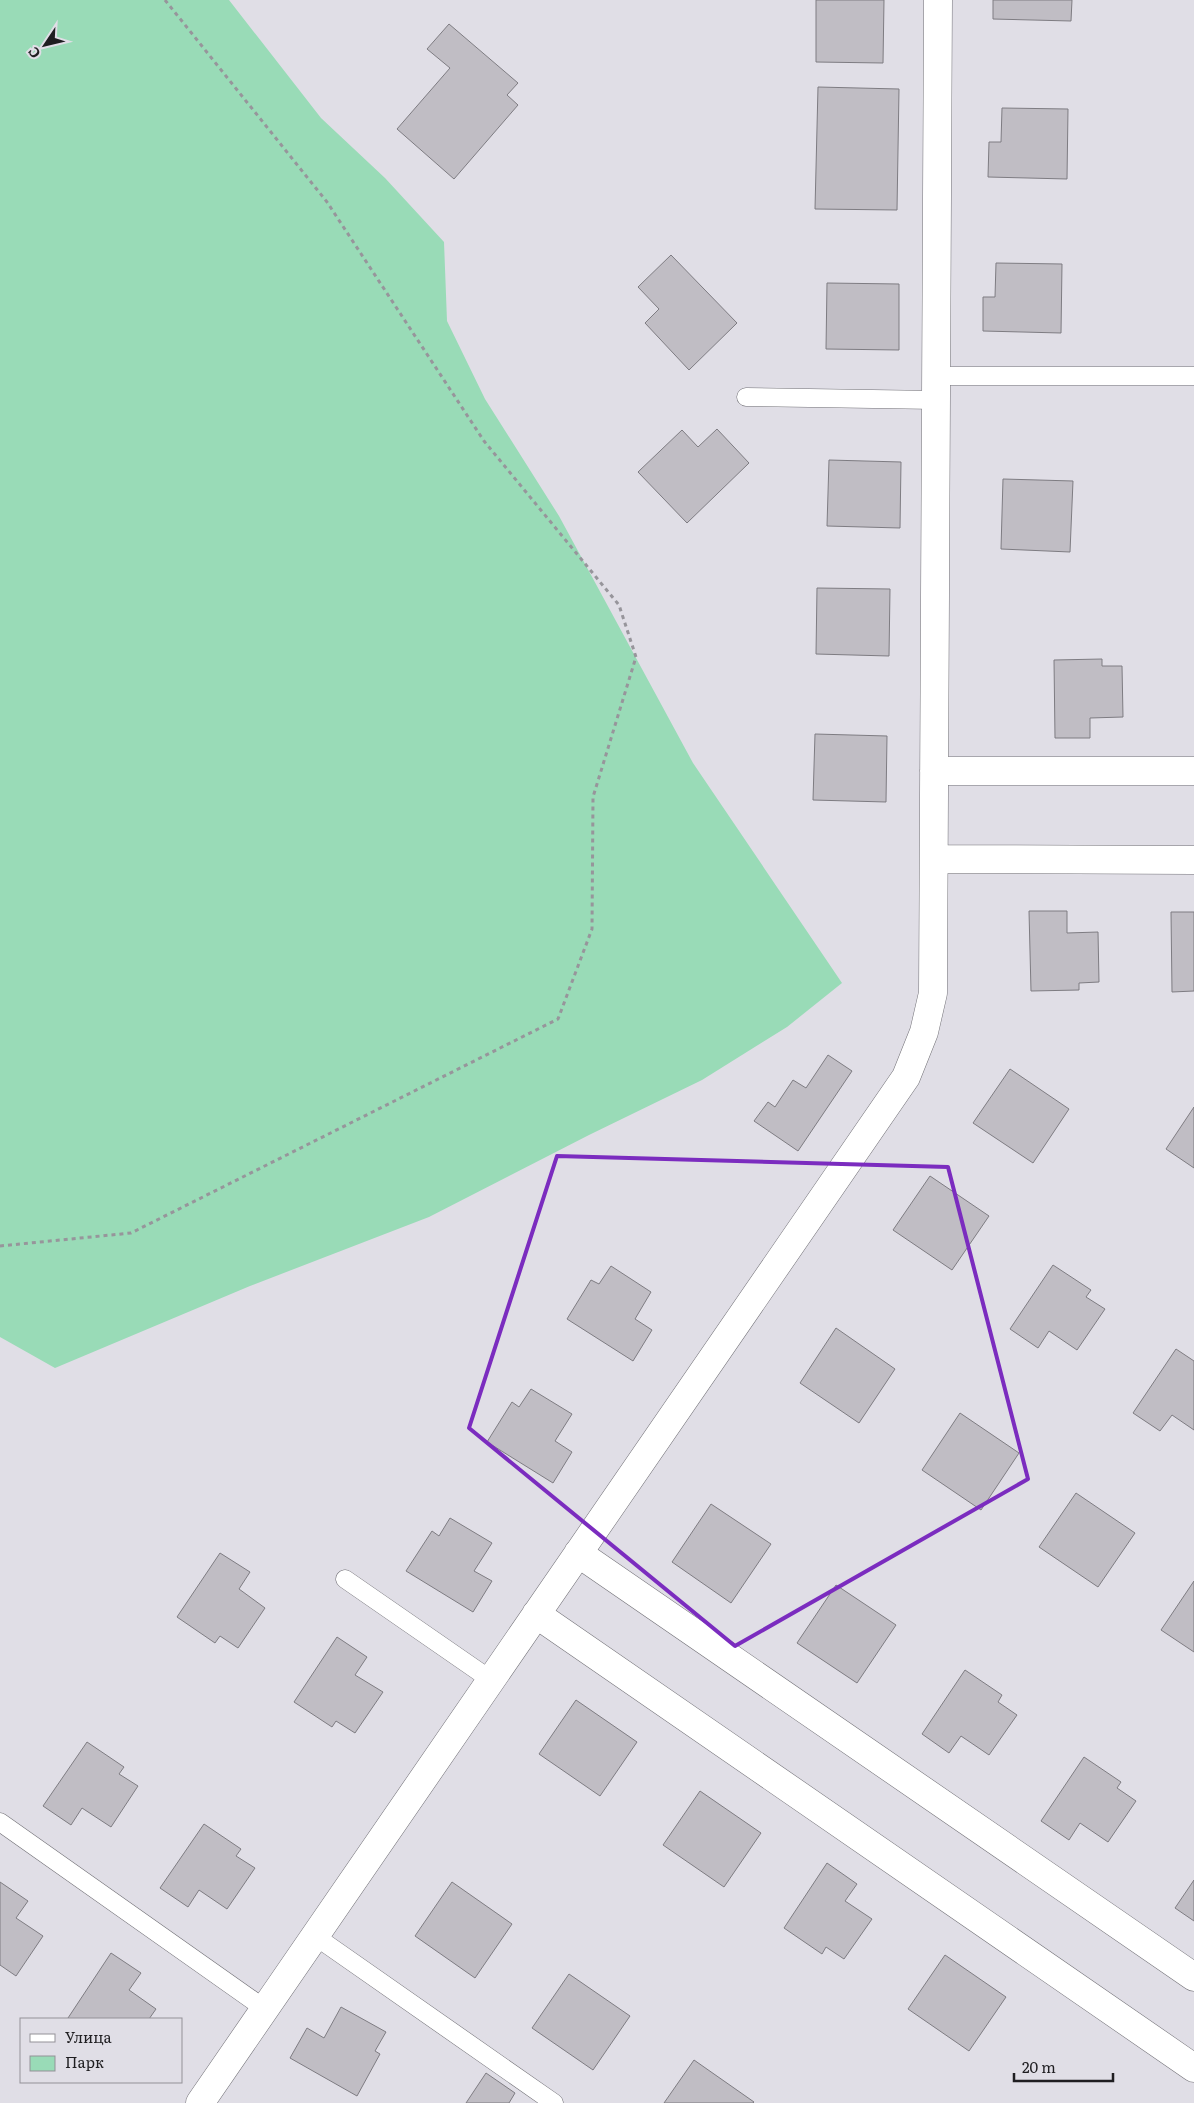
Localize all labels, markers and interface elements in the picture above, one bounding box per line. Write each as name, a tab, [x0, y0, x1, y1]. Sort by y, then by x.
north arrow	[20, 20, 70, 70]
text: С	[22, 43, 45, 63]
legend	[20, 2018, 182, 2083]
text: Улица	[65, 2025, 113, 2048]
text: Парк	[65, 2050, 104, 2073]
scale bar	[1014, 2050, 1113, 2082]
text: 20 m	[1022, 2055, 1056, 2078]

